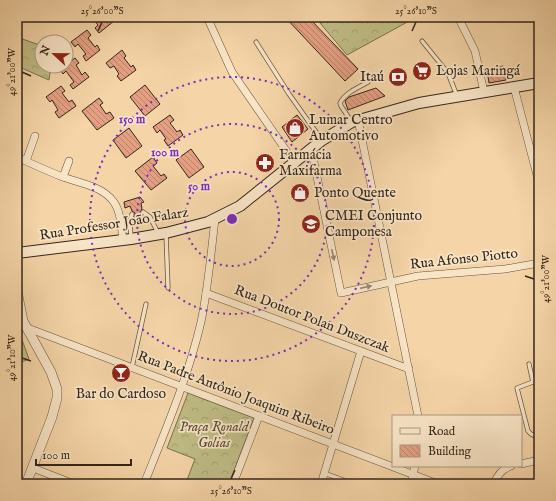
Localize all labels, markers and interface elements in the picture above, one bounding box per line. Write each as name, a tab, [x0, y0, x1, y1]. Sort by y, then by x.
text: 25°26'00"S	[80, 5, 124, 18]
text: 25°26'10"S	[395, 5, 437, 18]
north arrow	[34, 34, 74, 74]
text: N	[37, 43, 54, 59]
text: 49°21'00"W	[6, 48, 19, 96]
supermarket icon: Lojas Maringá	[411, 60, 433, 82]
place label: Lojas Maringá	[436, 62, 521, 80]
bank icon: Itaú	[387, 66, 409, 88]
place label: Itaú	[360, 68, 384, 86]
place label: Lumar Centro Automotivo	[308, 111, 393, 145]
text: 150 m	[119, 112, 146, 127]
shop icon: Lumar Centro Automotivo	[284, 117, 306, 139]
text: 100 m	[151, 145, 180, 160]
place label: Farmácia Maxifarma	[279, 146, 343, 180]
pharmacy icon: Farmácia Maxifarma	[254, 152, 276, 174]
text: 50 m	[188, 179, 211, 194]
shop icon: Ponto Quente	[289, 182, 311, 204]
place label: Ponto Quente	[314, 184, 396, 202]
street label: Rua Professor João Falarz	[38, 203, 190, 245]
place label: CMEI Conjunto Camponesa	[325, 207, 423, 241]
centre of rings	[225, 212, 239, 226]
school or university icon: CMEI Conjunto Camponesa	[300, 213, 322, 235]
street label: Rua Afonso Piotto	[409, 244, 519, 274]
one-way arrow	[331, 249, 337, 261]
text: 49°21'00"W	[540, 255, 553, 303]
street label: Rua Doutor Polan Duszczak	[232, 281, 393, 357]
one-way arrow	[360, 284, 372, 290]
text: 49°21'10"W	[6, 334, 19, 381]
street label: Rua Padre Antônio Joaquim Ribeiro	[135, 347, 337, 439]
bar icon: Bar do Cardoso	[110, 362, 132, 384]
place label: Bar do Cardoso	[76, 385, 167, 403]
legend	[392, 415, 522, 467]
park label: Praça Ronald Golias	[179, 418, 250, 452]
text: Road	[428, 424, 456, 439]
scale bar	[36, 441, 131, 467]
text: Building	[428, 444, 472, 459]
text: 100 m	[42, 448, 70, 463]
text: 25°26'10"S	[210, 485, 252, 498]

